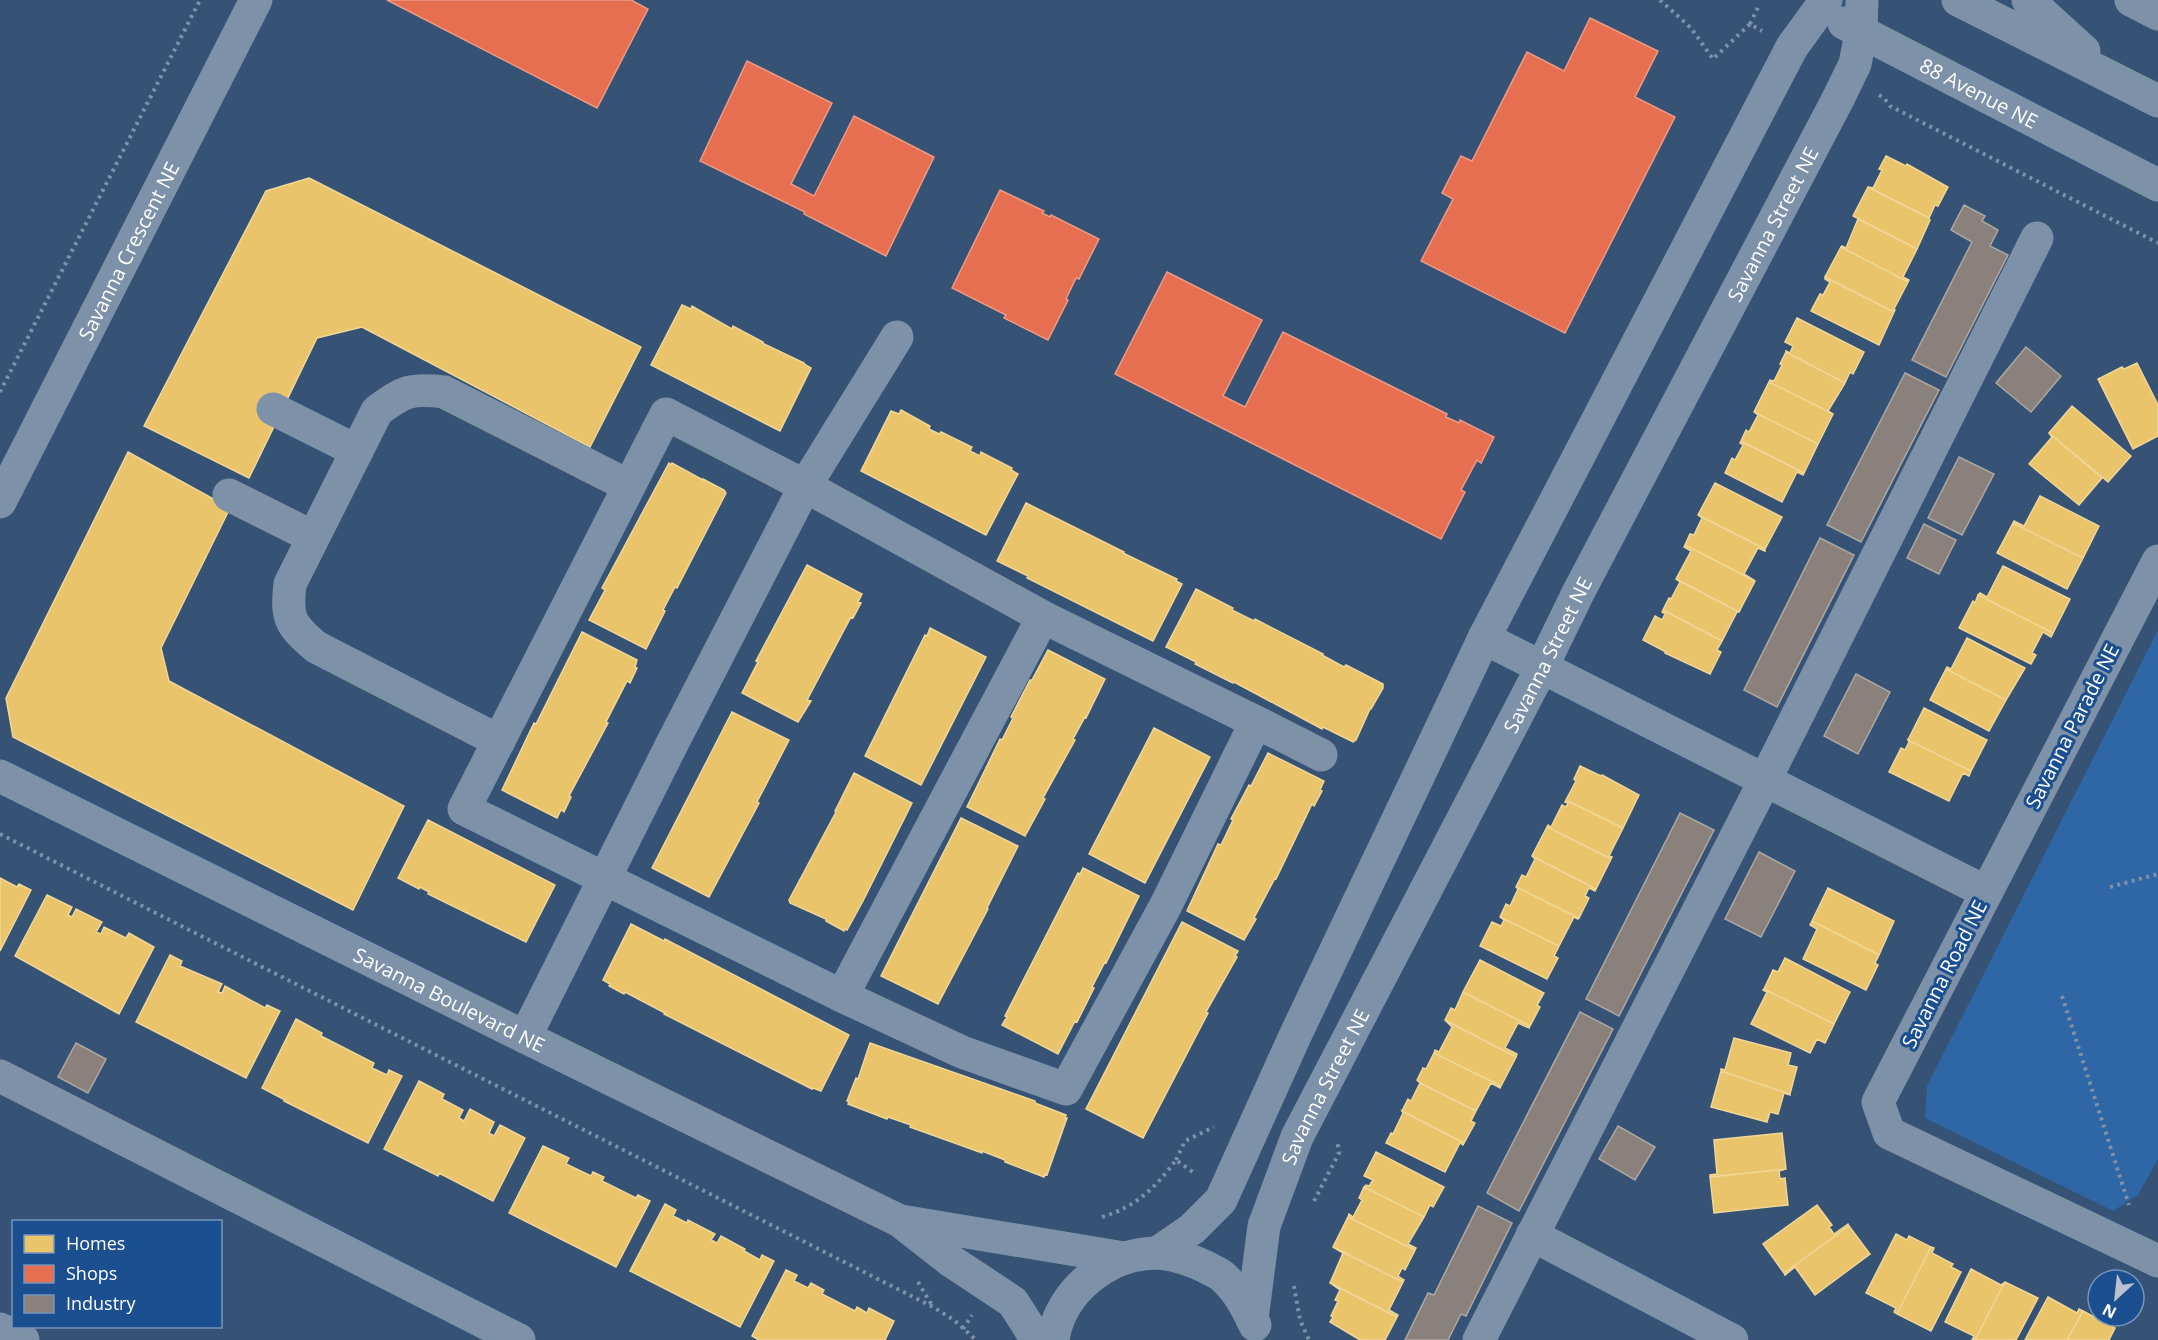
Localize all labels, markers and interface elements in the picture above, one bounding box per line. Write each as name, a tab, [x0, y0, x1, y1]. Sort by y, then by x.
street label: 88 Avenue NE	[1916, 51, 2043, 134]
street label: Savanna Street NE	[1720, 142, 1824, 306]
street label: Savanna Crescent NE	[71, 157, 185, 345]
street label: Savanna Street NE	[1497, 572, 1598, 737]
street label: Savanna Parade NE	[2019, 639, 2125, 813]
street label: Savanna Road NE	[1895, 895, 1993, 1053]
street label: Savanna Boulevard NE	[349, 941, 550, 1058]
street label: Savanna Street NE	[1274, 1004, 1375, 1168]
legend	[12, 1220, 222, 1328]
text: Homes	[66, 1231, 125, 1255]
text: Shops	[66, 1261, 117, 1285]
north arrow	[2086, 1268, 2146, 1328]
text: Industry	[66, 1291, 136, 1315]
text: N	[2098, 1299, 2120, 1324]

